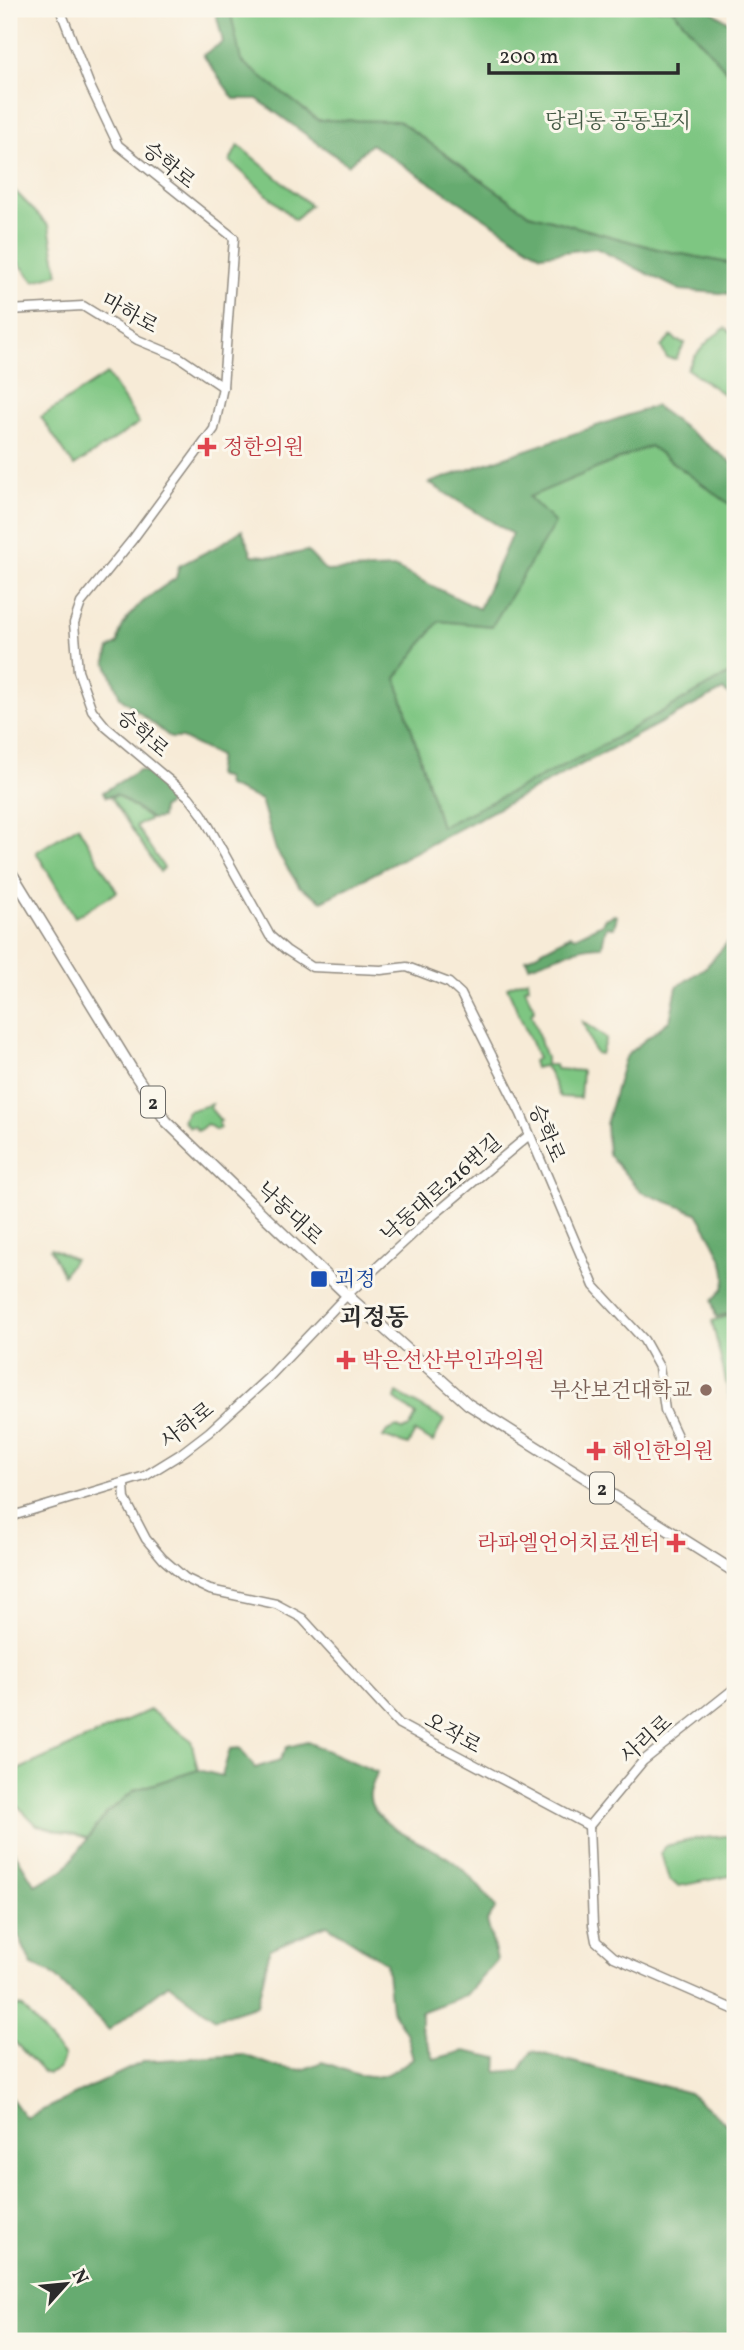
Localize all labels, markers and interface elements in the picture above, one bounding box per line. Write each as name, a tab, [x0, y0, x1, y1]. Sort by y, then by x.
scale bar	[489, 32, 678, 76]
text: 200 m	[499, 43, 559, 72]
park label: 당리동 공동묘지	[545, 108, 691, 137]
street label: 승학로	[135, 136, 201, 197]
street label: 마하로	[96, 287, 163, 342]
place label: 정한의원	[223, 434, 304, 463]
marker: 정한의원	[197, 437, 217, 457]
street label: 승학로	[110, 703, 174, 765]
road number: 2	[141, 1086, 165, 1118]
street label: 승학로	[520, 1100, 571, 1167]
street label: 낙동대로216번길	[375, 1128, 509, 1250]
street label: 낙동대로	[249, 1176, 329, 1252]
place label: 괴정	[335, 1266, 376, 1295]
marker: 괴정	[309, 1269, 329, 1289]
district label: 괴정동	[339, 1302, 409, 1336]
place label: 박은선산부인과의원	[362, 1347, 545, 1376]
marker: 박은선산부인과의원	[336, 1350, 356, 1370]
place label: 부산보건대학교	[550, 1377, 692, 1406]
marker: 부산보건대학교	[698, 1382, 714, 1398]
street label: 사하로	[155, 1396, 221, 1456]
place label: 해인한의원	[612, 1438, 713, 1467]
marker: 해인한의원	[586, 1441, 606, 1461]
road number: 2	[590, 1472, 614, 1504]
place label: 라파엘언어치료센터	[477, 1530, 660, 1559]
marker: 라파엘언어치료센터	[666, 1533, 686, 1553]
street label: 오작로	[419, 1707, 486, 1762]
street label: 사리로	[615, 1709, 679, 1771]
north arrow	[32, 2248, 102, 2318]
text: N	[65, 2265, 94, 2289]

